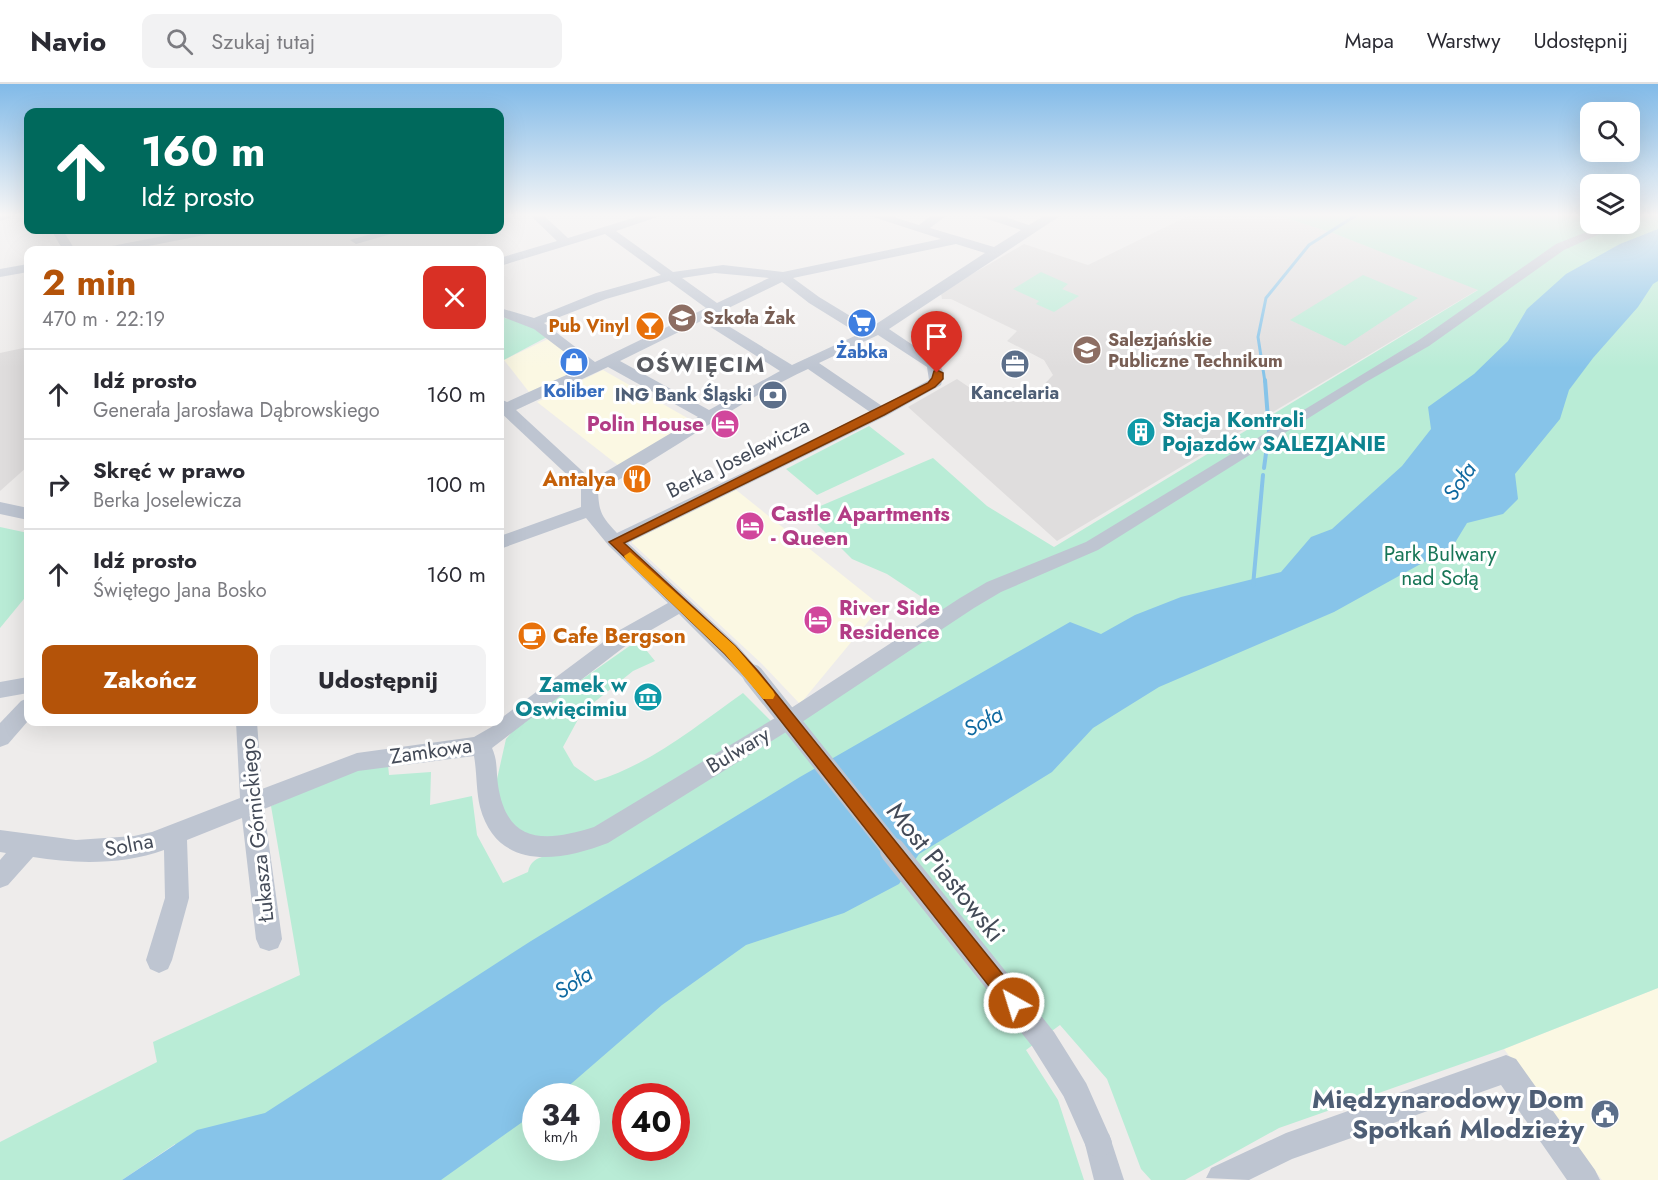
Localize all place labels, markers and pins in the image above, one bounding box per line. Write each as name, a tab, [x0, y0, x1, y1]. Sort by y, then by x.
school or university icon: Szkoła Żak	[666, 302, 698, 334]
place label: Szkoła Żak	[703, 305, 796, 331]
supermarket icon: Żabka	[846, 307, 878, 339]
bar icon: Pub Vinyl	[634, 310, 666, 342]
pin	[911, 311, 962, 373]
place label: Pub Vinyl	[549, 313, 629, 339]
place label: Salezjańskie Publiczne Technikum	[1108, 327, 1283, 374]
school or university icon: Salezjańskie Publiczne Technikum	[1071, 334, 1103, 366]
place label: Żabka	[836, 339, 888, 365]
shop icon: Koliber	[558, 346, 590, 378]
office icon: Kancelaria	[999, 348, 1031, 380]
place label: Koliber	[543, 378, 605, 404]
bank icon: ING Bank Śląski	[757, 379, 789, 411]
place label: Kancelaria	[971, 380, 1059, 406]
place label: ING Bank Śląski	[615, 382, 752, 408]
place label: Stacja Kontroli Pojazdów SALEZJANIE	[1162, 405, 1386, 459]
hotel icon: Polin House	[709, 408, 741, 440]
place label: Polin House	[587, 409, 704, 439]
building icon: Stacja Kontroli Pojazdów SALEZJANIE	[1125, 416, 1157, 448]
restaurant icon: Antalya	[621, 463, 653, 495]
place label: Antalya	[542, 464, 616, 494]
place label: Castle Apartments - Queen	[771, 499, 950, 553]
hotel icon: Castle Apartments - Queen	[734, 510, 766, 542]
place label: River Side Residence	[839, 593, 940, 647]
hotel icon: River Side Residence	[802, 604, 834, 636]
cafe icon: Cafe Bergson	[516, 620, 548, 652]
place label: Cafe Bergson	[553, 621, 686, 651]
place label: Zamek w Oswięcimiu	[515, 670, 628, 724]
museum icon: Zamek w Oswięcimiu	[632, 681, 664, 713]
place label: Międzynarodowy Dom Spotkań Mlodzieży	[1312, 1080, 1584, 1148]
public building icon: Międzynarodowy Dom Spotkań Mlodzieży	[1589, 1098, 1621, 1130]

